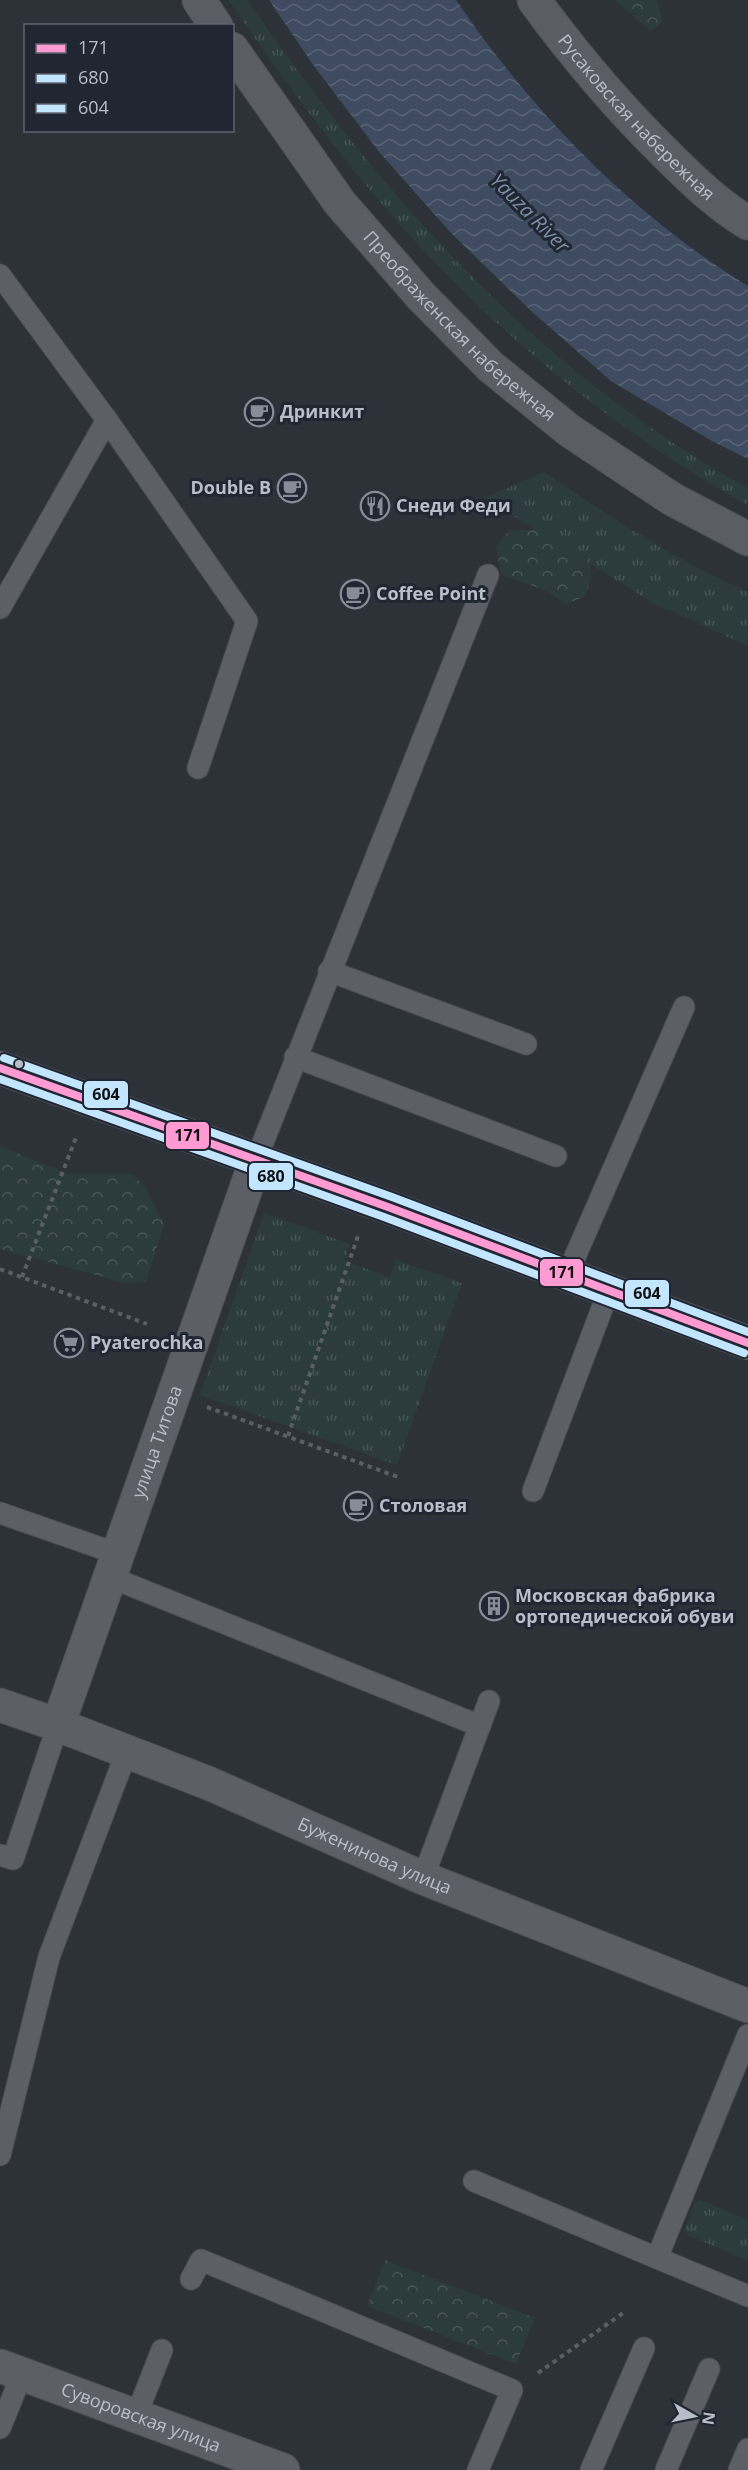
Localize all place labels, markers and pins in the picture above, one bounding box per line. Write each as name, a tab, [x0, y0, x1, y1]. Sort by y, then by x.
cafe icon: Дринкит	[243, 396, 275, 428]
place label: Дринкит	[280, 399, 364, 423]
cafe icon: Double B	[276, 472, 308, 504]
place label: Double B	[190, 475, 271, 499]
restaurant icon: Снеди Феди	[359, 490, 391, 522]
place label: Снеди Феди	[396, 493, 511, 517]
cafe icon: Coffee Point	[339, 578, 371, 610]
place label: Coffee Point	[376, 581, 486, 605]
unlabelled marker	[13, 1058, 25, 1070]
supermarket icon: Pyaterochka	[53, 1327, 85, 1359]
place label: Pyaterochka	[90, 1330, 203, 1354]
cafe icon: Столовая	[342, 1490, 374, 1522]
place label: Столовая	[379, 1493, 467, 1517]
place label: Московская фабрика ортопедической обуви	[515, 1583, 734, 1628]
building icon: Московская фабрика ортопедической обуви	[478, 1590, 510, 1622]

